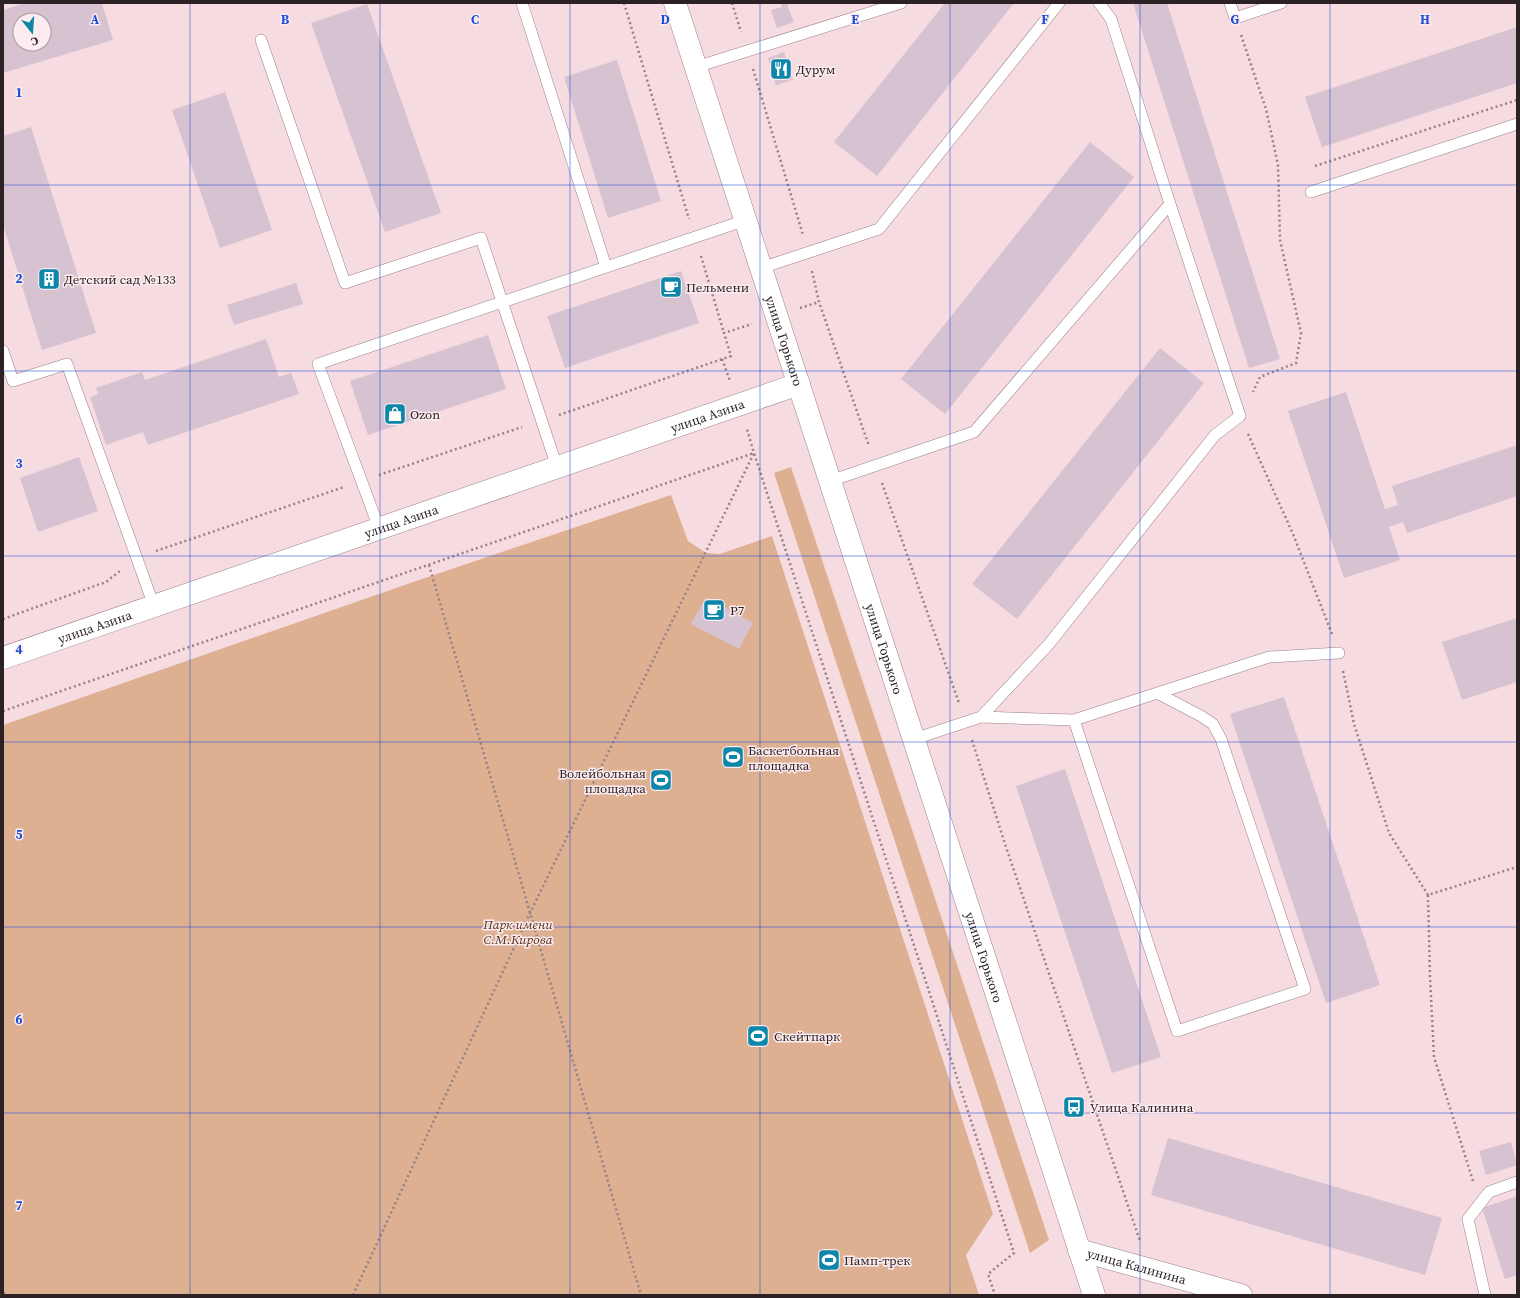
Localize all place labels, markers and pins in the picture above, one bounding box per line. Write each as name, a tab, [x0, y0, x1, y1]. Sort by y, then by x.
restaurant icon: Дурум	[768, 56, 794, 82]
place label: Дурум	[796, 61, 836, 78]
building icon: Детский сад №133	[36, 266, 62, 292]
place label: Детский сад №133	[64, 271, 176, 288]
cafe icon: Пельмени	[658, 274, 684, 300]
place label: Пельмени	[686, 279, 749, 296]
shop icon: Ozon	[382, 401, 408, 427]
place label: Ozon	[410, 406, 440, 423]
cafe icon: Р7	[701, 597, 727, 623]
place label: Р7	[730, 602, 745, 619]
place label: Баскетбольная площадка	[748, 742, 839, 774]
sports icon: Баскетбольная площадка	[720, 744, 746, 770]
place label: Волейбольная площадка	[559, 765, 646, 797]
sports icon: Волейбольная площадка	[648, 767, 674, 793]
sports icon: Скейтпарк	[745, 1023, 771, 1049]
place label: Скейтпарк	[774, 1028, 840, 1045]
bus stop icon: Улица Калинина	[1061, 1094, 1087, 1120]
place label: Улица Калинина	[1090, 1099, 1194, 1116]
sports icon: Памп-трек	[816, 1247, 842, 1273]
place label: Памп-трек	[844, 1252, 910, 1269]

